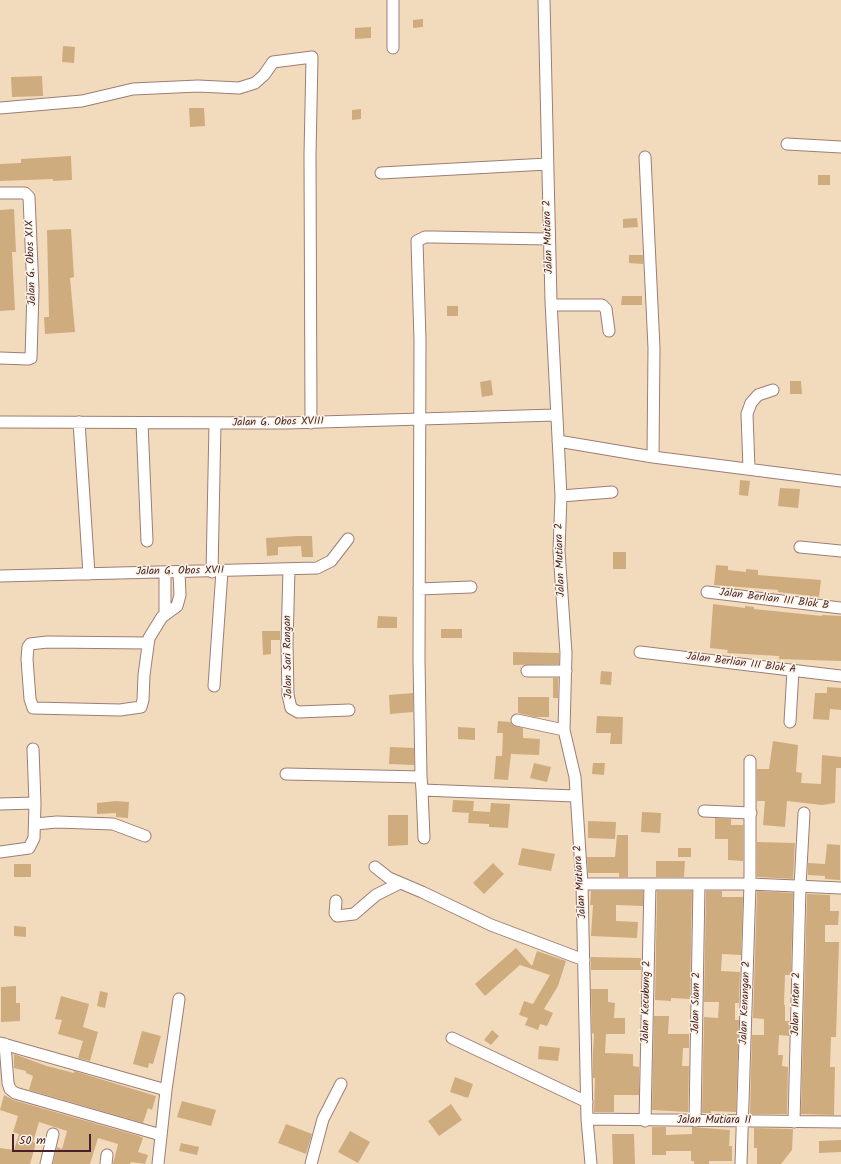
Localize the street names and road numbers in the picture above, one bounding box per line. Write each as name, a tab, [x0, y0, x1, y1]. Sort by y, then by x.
street label: Jalan Mutiara 2	[541, 200, 557, 274]
street label: Jalan G. Obos XIX	[24, 220, 40, 306]
street label: Jalan G. Obos XVIII	[232, 416, 324, 430]
street label: Jalan Mutiara 2	[553, 523, 569, 597]
street label: Jalan G. Obos XVII	[136, 565, 224, 579]
street label: Jalan Berlian III Blok B	[718, 587, 830, 613]
street label: Jalan Sari Rangan	[282, 615, 296, 699]
street label: Jalan Berlian III Blok A	[685, 651, 797, 677]
street label: Jalan Mutiara 2	[572, 845, 590, 919]
street label: Jalan Kecubung 2	[640, 960, 654, 1044]
street label: Jalan Kenangan 2	[738, 961, 754, 1045]
street label: Jalan Siam 2	[690, 972, 704, 1034]
street label: Jalan Intan 2	[790, 972, 804, 1036]
street label: Jalan Mutiara II	[677, 1114, 751, 1128]

